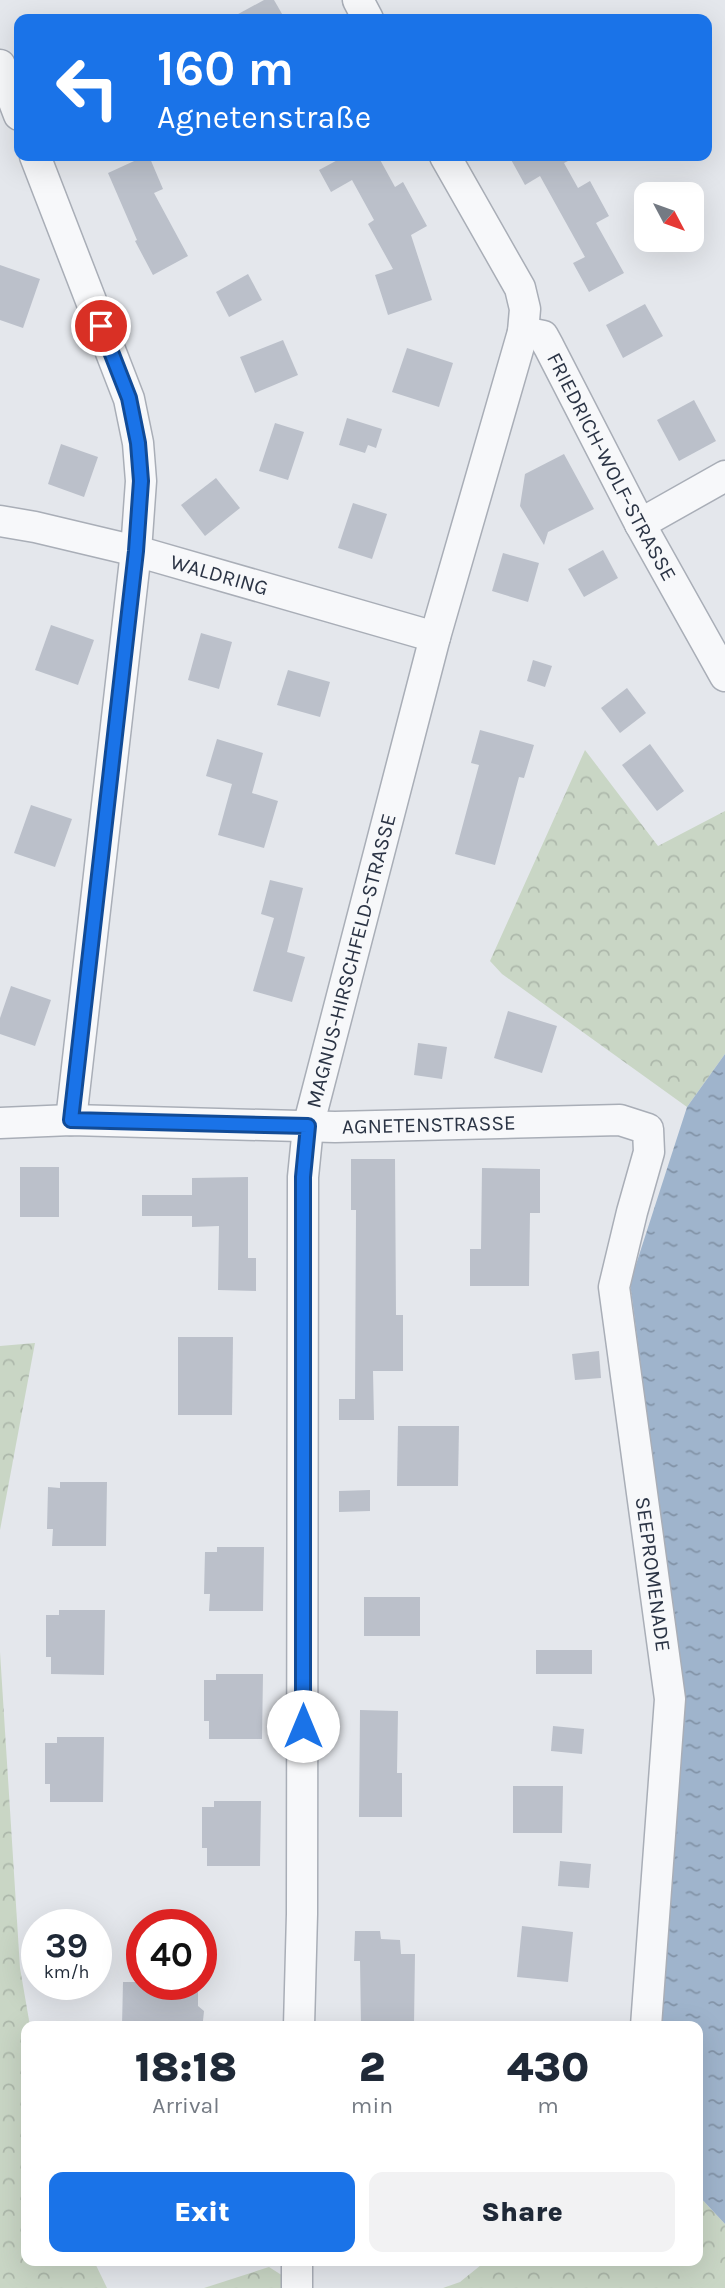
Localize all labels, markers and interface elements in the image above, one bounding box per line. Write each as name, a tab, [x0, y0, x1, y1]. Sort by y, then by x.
text: 160 m	[157, 40, 294, 97]
icon: left	[42, 42, 133, 133]
text: Agnetenstraße	[157, 99, 371, 136]
north arrow	[634, 182, 704, 252]
map controls	[634, 182, 704, 252]
pin	[71, 296, 131, 356]
icon: arrive	[82, 307, 120, 345]
street label: FRIEDRICH-WOLF-STRASSE	[542, 349, 681, 585]
street label: WALDRING	[168, 550, 271, 600]
street label: MAGNUS-HIRSCHFELD-STRASSE	[301, 811, 401, 1111]
street label: AGNETENSTRASSE	[342, 1111, 516, 1139]
street label: SEEPROMENADE	[631, 1495, 675, 1653]
position arrow	[266, 1689, 340, 1763]
speed limit sign: 40	[126, 1909, 217, 2000]
text: 39	[45, 1925, 88, 1966]
text: km/h	[44, 1961, 89, 1983]
text: 18:18	[135, 2042, 237, 2092]
text: 2	[359, 2042, 385, 2092]
text: 430	[507, 2042, 589, 2092]
text: Arrival	[152, 2092, 220, 2119]
text: min	[351, 2092, 393, 2119]
text: m	[537, 2092, 559, 2119]
button: Exit	[49, 2172, 355, 2252]
button: Share	[369, 2172, 675, 2252]

